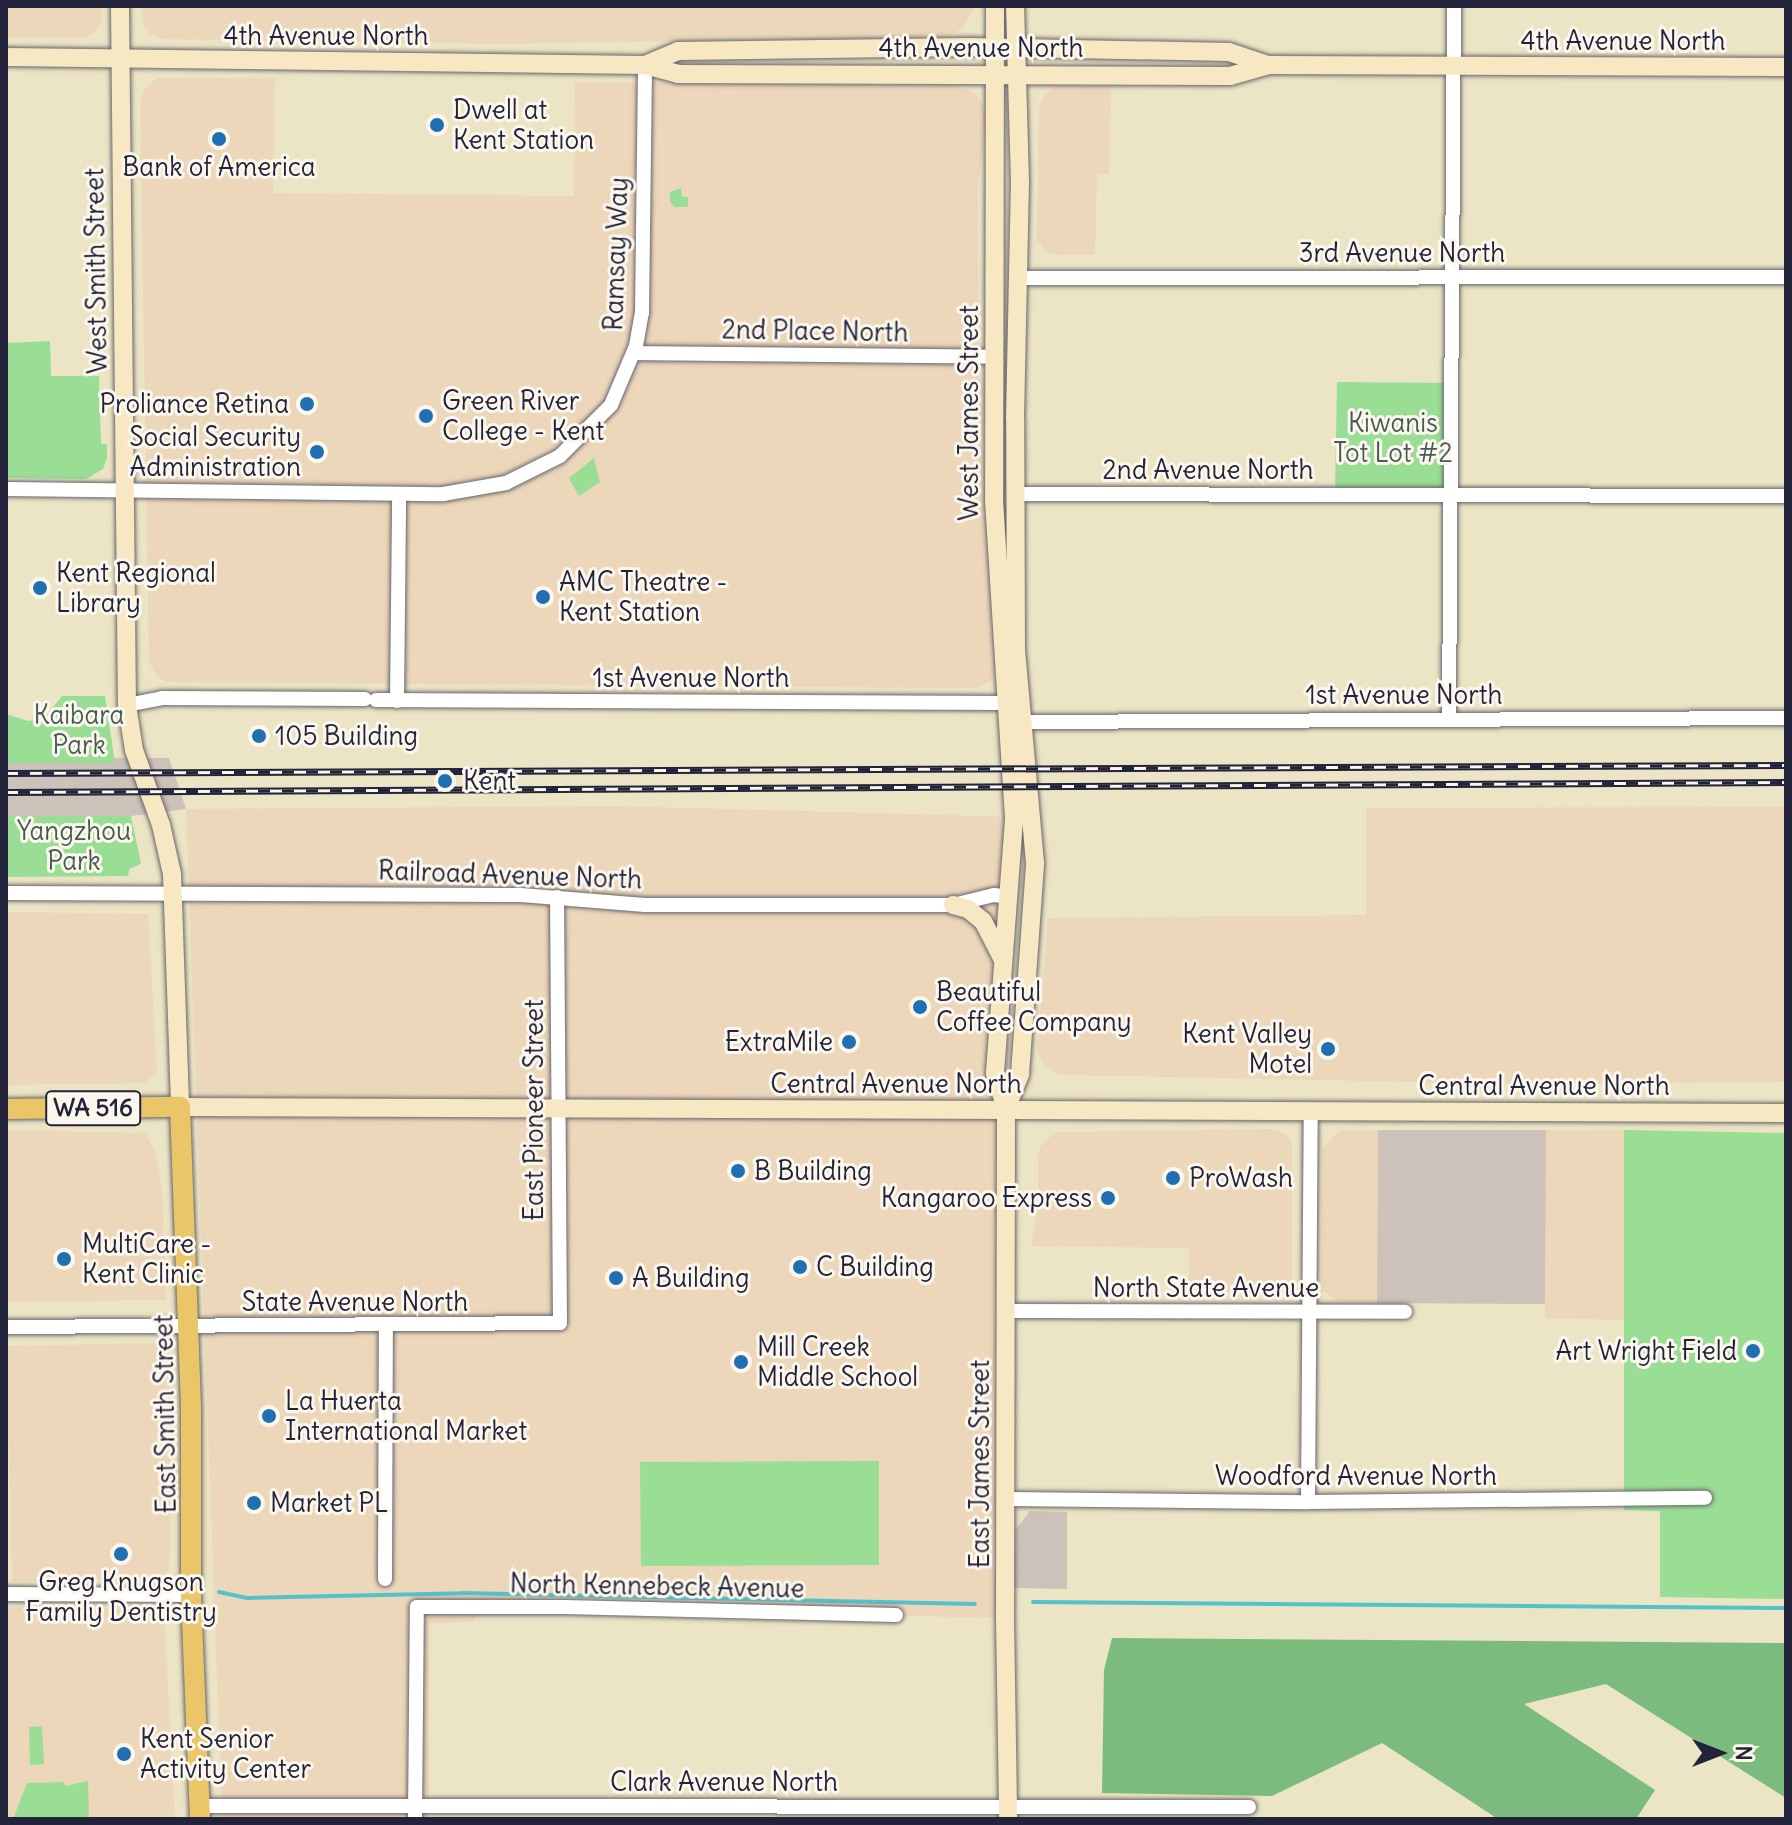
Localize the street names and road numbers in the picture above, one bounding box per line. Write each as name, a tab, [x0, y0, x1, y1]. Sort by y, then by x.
street label: 4th Avenue North	[223, 20, 429, 52]
street label: 4th Avenue North	[1520, 25, 1726, 57]
street label: 4th Avenue North	[878, 32, 1084, 64]
street label: West Smith Street	[79, 168, 113, 374]
street label: Ramsay Way	[598, 177, 634, 331]
street label: 3rd Avenue North	[1299, 237, 1505, 269]
street label: West James Street	[953, 305, 985, 521]
street label: 2nd Place North	[721, 314, 909, 348]
street label: 2nd Avenue North	[1103, 454, 1313, 486]
street label: 1st Avenue North	[592, 662, 790, 694]
street label: 1st Avenue North	[1305, 679, 1503, 711]
street label: Railroad Avenue North	[377, 855, 643, 895]
street label: East Pioneer Street	[518, 999, 550, 1221]
street label: Central Avenue North	[770, 1068, 1022, 1100]
street label: Central Avenue North	[1418, 1070, 1670, 1102]
road number: WA 516	[45, 1088, 141, 1128]
street label: North State Avenue	[1093, 1272, 1319, 1304]
street label: State Avenue North	[242, 1286, 468, 1318]
street label: East Smith Street	[148, 1314, 182, 1514]
street label: East James Street	[964, 1360, 996, 1568]
street label: Woodford Avenue North	[1215, 1460, 1497, 1492]
street label: North Kennebeck Avenue	[509, 1568, 805, 1604]
street label: Clark Avenue North	[610, 1766, 838, 1798]

